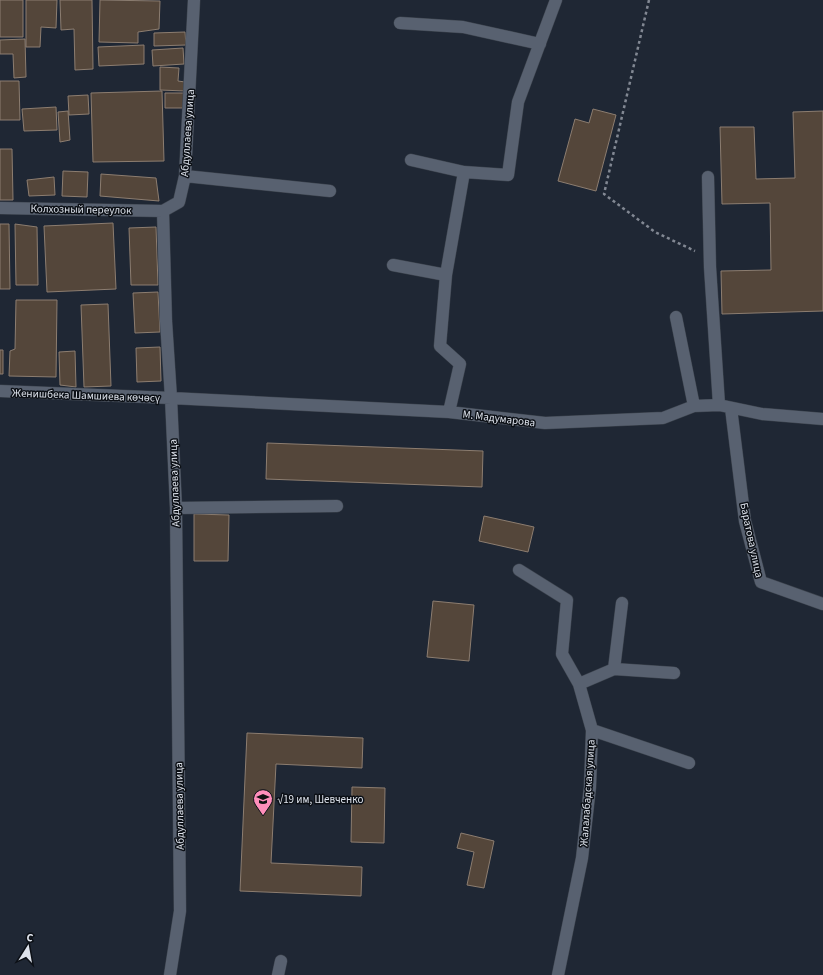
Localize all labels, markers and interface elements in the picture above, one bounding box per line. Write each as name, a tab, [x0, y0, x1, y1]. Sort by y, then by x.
street label: Абдуллаева улица	[177, 89, 198, 177]
street label: Колхозный переулок	[30, 201, 132, 218]
street label: Женишбека Шамшиева көчөсү	[12, 385, 160, 406]
street label: М. Мадумарова	[462, 407, 536, 430]
street label: Абдуллаева улица	[165, 439, 184, 527]
street label: Баратова улица	[736, 501, 767, 579]
street label: Жалалабадская улица	[576, 739, 599, 847]
street label: Абдуллаева улица	[171, 762, 188, 850]
school or university icon: √19 им, Шевченко	[252, 788, 274, 816]
place label: √19 им, Шевченко	[277, 792, 363, 807]
north arrow	[8, 927, 48, 967]
text: С	[25, 930, 35, 946]

